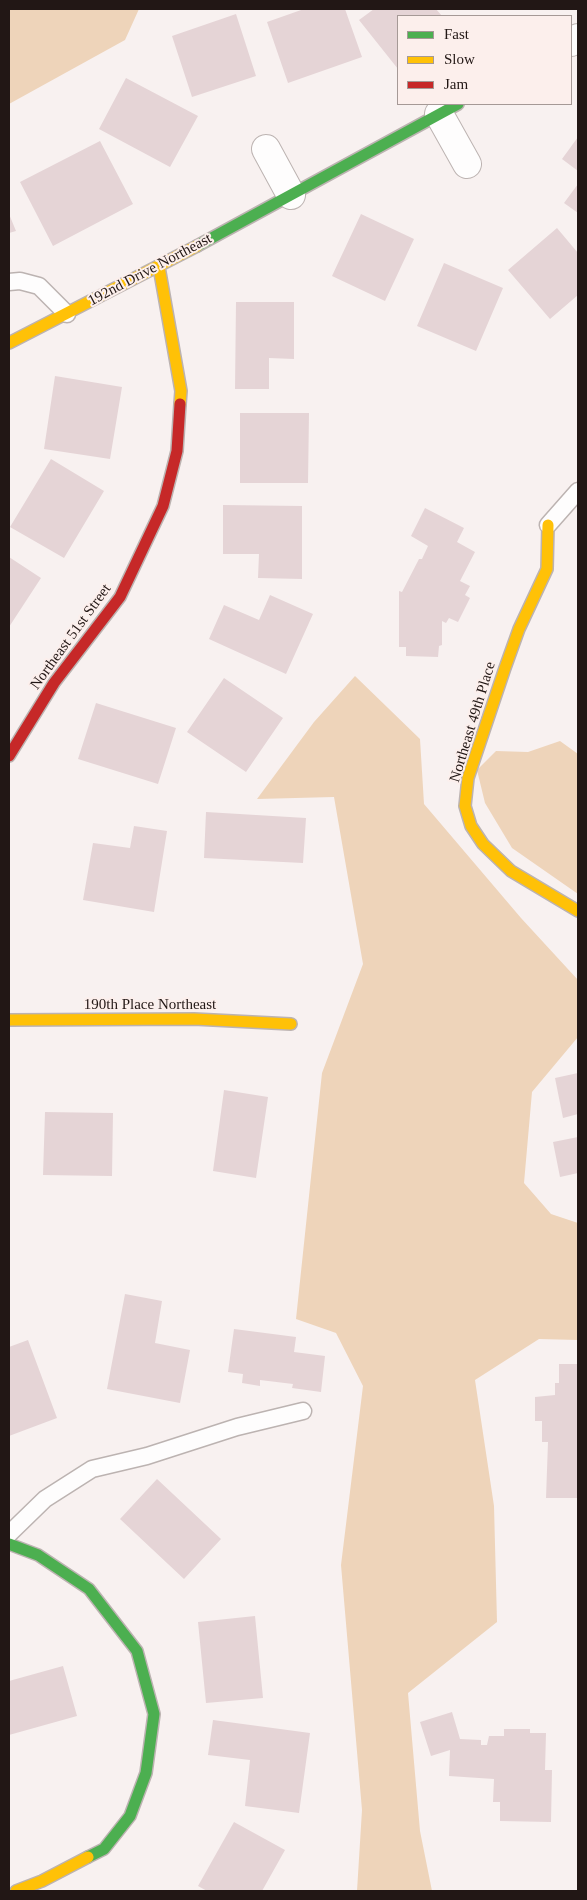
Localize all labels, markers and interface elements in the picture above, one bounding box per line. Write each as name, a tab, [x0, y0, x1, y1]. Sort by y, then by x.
legend	[397, 15, 572, 105]
text: Fast	[444, 26, 469, 42]
text: Slow	[444, 51, 475, 67]
text: Jam	[444, 76, 468, 92]
street label: 192nd Drive Northeast	[85, 230, 215, 310]
street label: Northeast 51st Street	[27, 581, 115, 693]
street label: Northeast 49th Place	[446, 660, 500, 784]
street label: 190th Place Northeast	[84, 996, 216, 1014]

